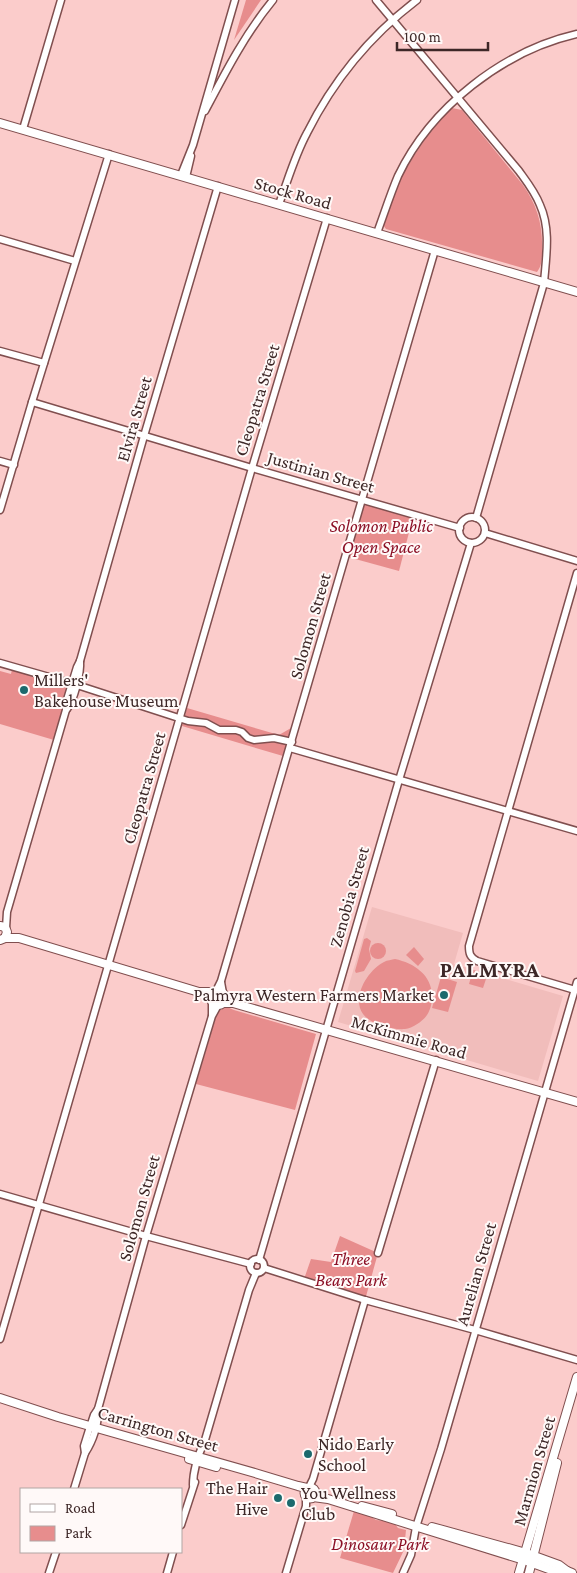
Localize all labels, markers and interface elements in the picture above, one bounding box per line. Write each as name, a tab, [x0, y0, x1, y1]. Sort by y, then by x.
scale bar	[397, 20, 488, 52]
text: 100 m	[404, 29, 441, 45]
street label: Stock Road	[252, 172, 334, 214]
street label: Cleopatra Street	[231, 341, 284, 458]
street label: Elvira Street	[112, 373, 156, 464]
street label: Justinian Street	[263, 447, 378, 497]
park label: Solomon Public Open Space	[329, 516, 433, 557]
street label: Solomon Street	[285, 570, 335, 681]
place label: Millers' Bakehouse Museum	[34, 670, 179, 711]
marker: Millers' Bakehouse Museum	[18, 684, 30, 696]
street label: Cleopatra Street	[118, 729, 170, 846]
street label: Zenobia Street	[325, 843, 373, 950]
district label: PALMYRA	[440, 957, 540, 982]
place label: Palmyra Western Farmers Market	[194, 985, 435, 1005]
marker: Palmyra Western Farmers Market	[438, 989, 450, 1001]
street label: McKimmie Road	[349, 1011, 469, 1063]
street label: Solomon Street	[114, 1152, 164, 1263]
street label: Aurelian Street	[452, 1219, 501, 1328]
park label: Three Bears Park	[315, 1249, 388, 1290]
street label: Carrington Street	[95, 1402, 222, 1456]
street label: Marmion Street	[509, 1413, 559, 1528]
place label: Nido Early School	[318, 1434, 394, 1475]
marker: Nido Early School	[302, 1448, 314, 1460]
place label: The Hair Hive	[206, 1478, 269, 1519]
place label: You Wellness Club	[301, 1483, 396, 1524]
legend	[20, 1488, 182, 1553]
marker: The Hair Hive	[272, 1492, 284, 1504]
marker: You Wellness Club	[285, 1497, 297, 1509]
text: Road	[65, 1500, 96, 1516]
text: Park	[65, 1525, 92, 1541]
park label: Dinosaur Park	[331, 1534, 430, 1554]

